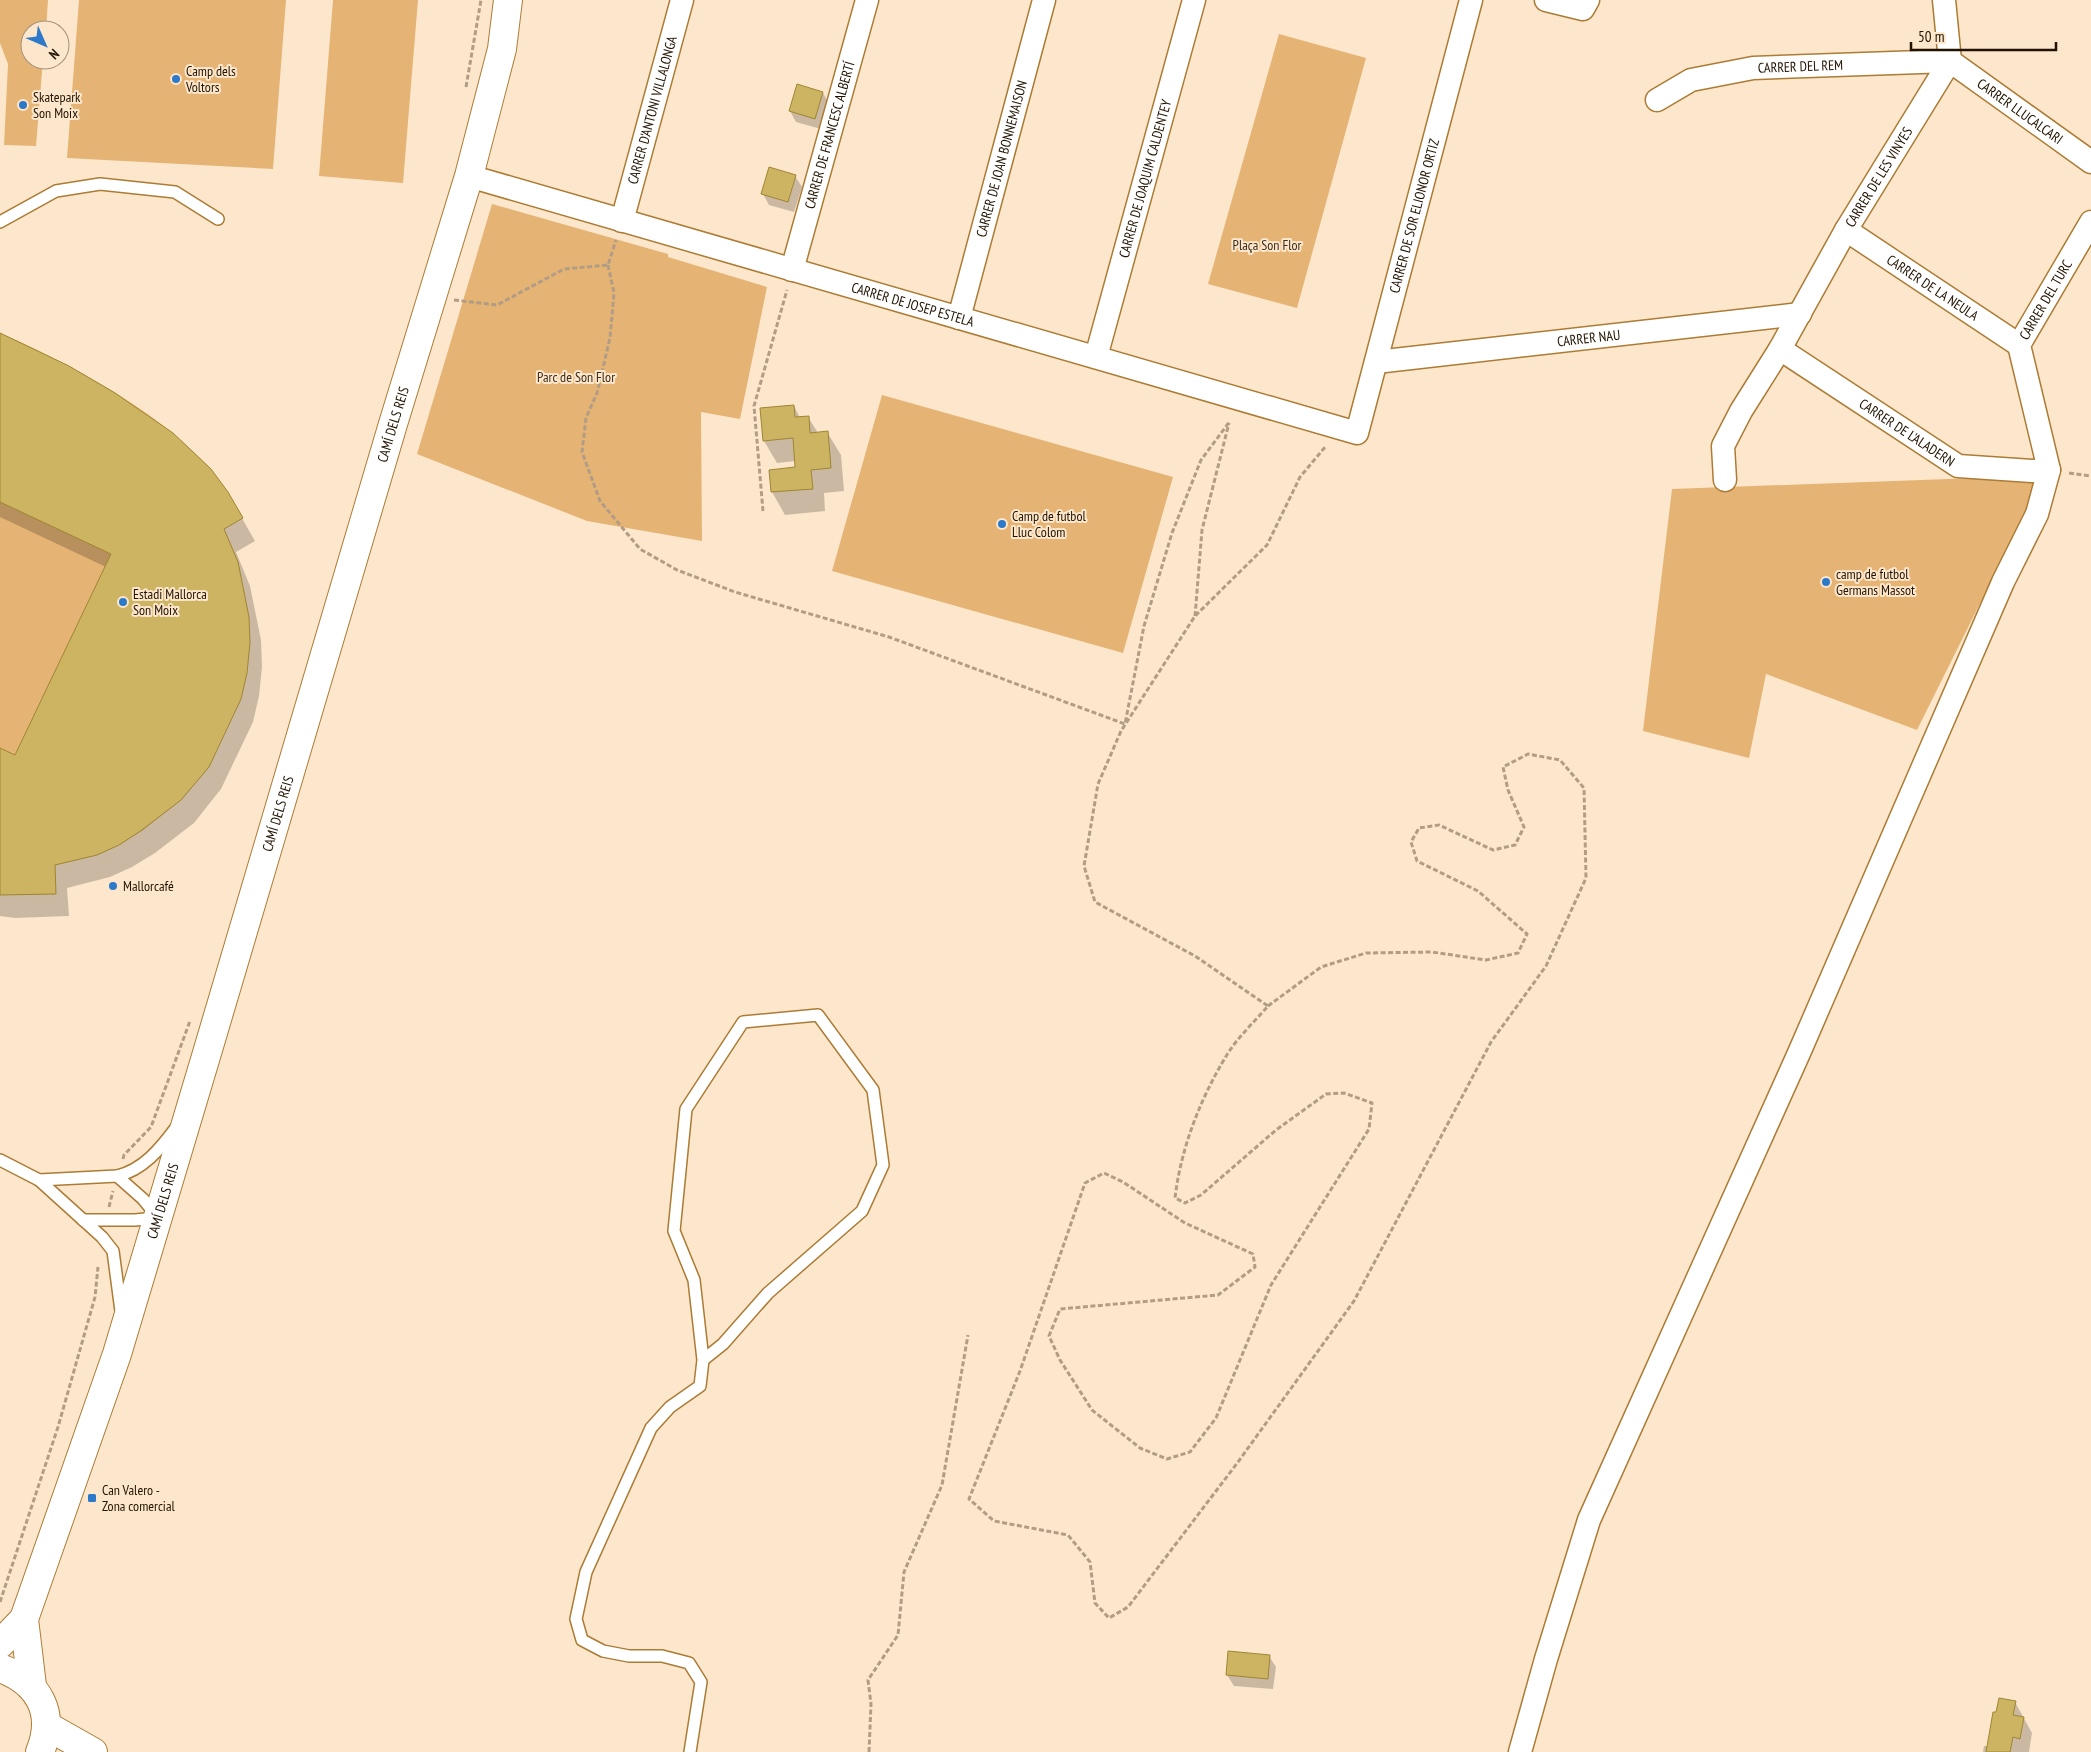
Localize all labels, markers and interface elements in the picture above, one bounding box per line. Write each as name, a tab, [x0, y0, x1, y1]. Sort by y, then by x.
north arrow	[20, 20, 70, 70]
scale bar	[1911, 20, 2056, 52]
text: 50 m	[1918, 27, 1944, 46]
street label: CARRER D'ANTONI VILLALONGA	[623, 34, 681, 186]
text: N	[45, 45, 63, 63]
street label: CARRER DEL REM	[1757, 56, 1843, 77]
street label: CARRER DE FRANCESC ALBERTÍ	[800, 59, 859, 211]
place label: Camp dels Voltors	[185, 62, 236, 96]
marker: Camp dels Voltors	[170, 73, 182, 85]
street label: CARRER LLUCALCARI	[1974, 74, 2067, 148]
street label: CARRER DE JOAN BONNEMAISON	[972, 78, 1031, 239]
place label: Skatepark Son Moix	[33, 88, 81, 122]
street label: CARRER DE JOAQUIM CALDENTEY	[1115, 97, 1175, 260]
marker: Skatepark Son Moix	[17, 99, 29, 111]
street label: CARRER DE LES VINYES	[1841, 124, 1916, 230]
street label: CARRER DE SOR ELIONOR ORTIZ	[1385, 137, 1443, 295]
park label: Plaça Son Flor	[1233, 236, 1302, 254]
street label: CARRER DE LA NEULA	[1883, 251, 1982, 325]
street label: CARRER DEL TURC	[2015, 256, 2076, 343]
street label: CARRER DE JOSEP ESTELA	[849, 278, 977, 331]
street label: CARRER NAU	[1556, 325, 1621, 350]
park label: Parc de Son Flor	[537, 368, 615, 386]
street label: CAMÍ DELS REIS	[373, 384, 413, 464]
street label: CARRER DE L'ALADERN	[1856, 395, 1958, 470]
place label: Camp de futbol Lluc Colom	[1012, 507, 1086, 541]
marker: Camp de futbol Lluc Colom	[996, 518, 1008, 530]
place label: camp de futbol Germans Massot	[1836, 565, 1915, 599]
marker: camp de futbol Germans Massot	[1820, 576, 1832, 588]
place label: Estadi Mallorca Son Moix	[133, 585, 207, 619]
marker: Estadi Mallorca Son Moix	[117, 596, 129, 608]
street label: CAMÍ DELS REIS	[258, 774, 297, 854]
place label: Mallorcafé	[123, 877, 174, 895]
marker: Mallorcafé	[107, 880, 119, 892]
street label: CAMÍ DELS REIS	[143, 1161, 183, 1241]
place label: Can Valero - Zona comercial	[102, 1481, 176, 1515]
marker: Can Valero - Zona comercial	[86, 1492, 98, 1504]

